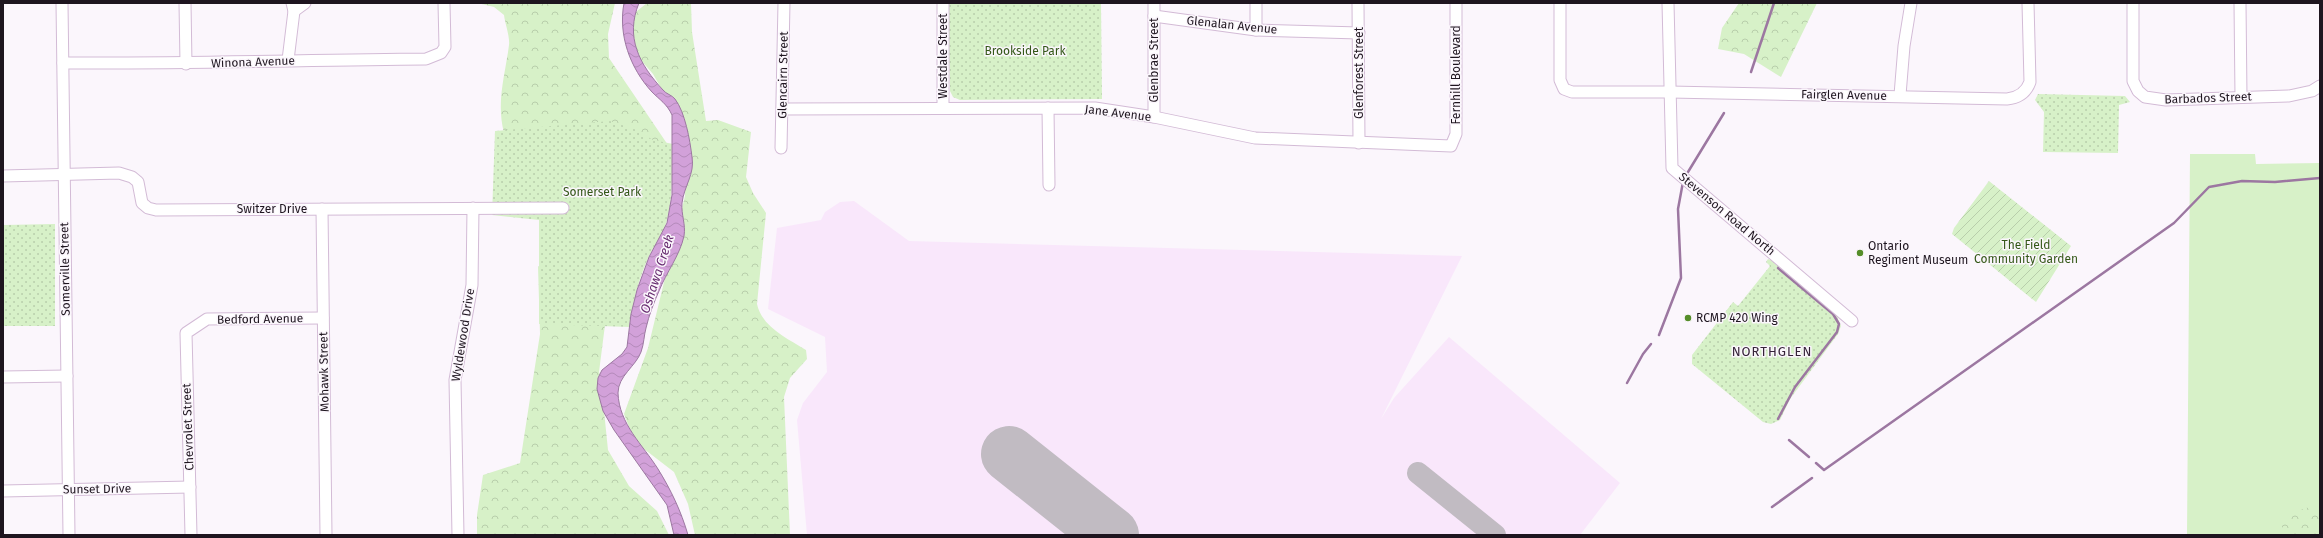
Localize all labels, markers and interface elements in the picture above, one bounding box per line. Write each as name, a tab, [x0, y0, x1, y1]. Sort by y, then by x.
street label: Westdale Street	[936, 13, 950, 99]
street label: Glenalan Avenue	[1186, 13, 1278, 37]
street label: Glenbrae Street	[1147, 17, 1161, 102]
street label: Fernhill Boulevard	[1449, 25, 1463, 125]
street label: Glenforest Street	[1352, 26, 1366, 119]
street label: Glencairn Street	[775, 30, 791, 119]
park label: Brookside Park	[984, 44, 1066, 58]
street label: Winona Avenue	[211, 54, 295, 70]
street label: Fairglen Avenue	[1801, 87, 1887, 103]
street label: Barbados Street	[2164, 89, 2253, 107]
street label: Jane Avenue	[1084, 102, 1152, 124]
street label: Stevenson Road North	[1676, 170, 1778, 258]
park label: Somerset Park	[563, 185, 642, 199]
street label: Switzer Drive	[237, 202, 307, 216]
street label: Somerville Street	[57, 221, 73, 316]
water label: Oshawa Creek	[637, 233, 677, 315]
park label: The Field Community Garden	[1974, 238, 2078, 266]
place label: Ontario Regiment Museum	[1868, 239, 1968, 267]
marker: Ontario Regiment Museum	[1855, 248, 1865, 258]
street label: Wyldewood Drive	[449, 287, 477, 383]
street label: Bedford Avenue	[217, 311, 303, 327]
place label: RCMP 420 Wing	[1696, 311, 1779, 325]
marker: RCMP 420 Wing	[1683, 313, 1693, 323]
street label: Mohawk Street	[316, 331, 332, 412]
district label: NORTHGLEN	[1732, 344, 1812, 359]
street label: Chevrolet Street	[179, 382, 197, 471]
street label: Sunset Drive	[63, 481, 131, 497]

